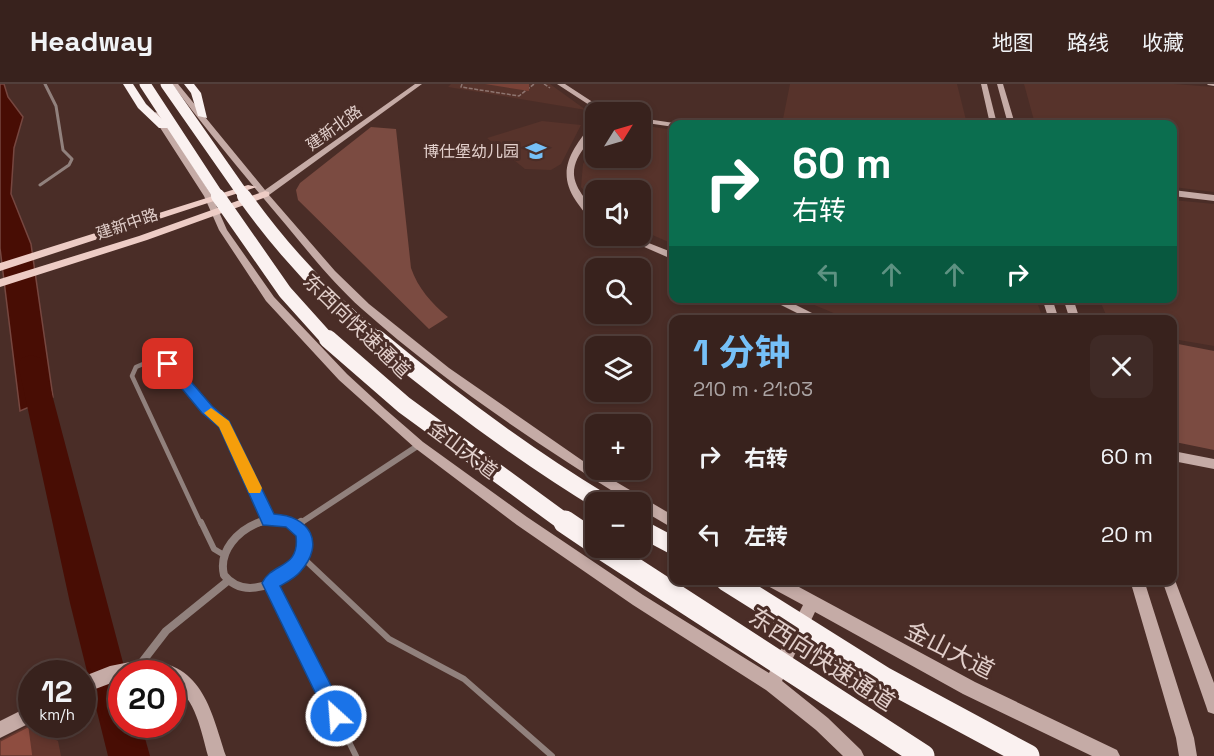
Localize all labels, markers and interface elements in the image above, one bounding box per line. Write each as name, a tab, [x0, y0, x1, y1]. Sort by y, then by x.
text: Headway	[30, 23, 153, 59]
text: 地图	[992, 29, 1034, 56]
text: 路线	[1067, 29, 1109, 56]
text: 收藏	[1142, 29, 1184, 56]
street label: 建新北路	[302, 101, 366, 155]
north arrow	[585, 102, 651, 168]
map controls	[585, 102, 651, 558]
text: 60 m	[792, 137, 892, 190]
school or university icon: 博仕堡幼儿园	[524, 139, 548, 163]
place label: 博仕堡幼儿园	[423, 141, 519, 162]
icon: right	[693, 144, 771, 222]
button: sound	[585, 180, 651, 246]
text: 右转	[792, 193, 846, 228]
street label: 建新中路	[93, 204, 161, 244]
button: search	[585, 258, 651, 324]
icon: left	[812, 258, 845, 291]
icon: ahead	[875, 258, 908, 291]
icon: ahead	[938, 258, 971, 291]
icon: right	[1001, 258, 1034, 291]
street label: 东西向快速通道	[298, 268, 416, 384]
text: 1 分钟	[693, 330, 790, 376]
button: close	[1090, 335, 1153, 398]
button: layers	[585, 336, 651, 402]
pin	[142, 338, 193, 389]
icon: arrive	[151, 347, 184, 380]
text: 210 m · 21:03	[693, 376, 813, 402]
button: +	[585, 414, 651, 480]
street label: 金山大道	[423, 416, 503, 484]
icon: right	[693, 440, 726, 473]
text: 60 m	[1101, 442, 1153, 470]
text: 右转	[744, 444, 788, 472]
button: −	[585, 492, 651, 558]
icon: left	[693, 518, 726, 551]
text: 20 m	[1101, 520, 1153, 548]
text: 左转	[744, 522, 788, 550]
street label: 东西向快速通道	[743, 600, 901, 718]
street label: 金山大道	[900, 614, 1000, 686]
speed limit sign: 20	[108, 660, 186, 738]
text: 12	[41, 672, 73, 711]
position arrow	[304, 684, 368, 748]
text: km/h	[39, 705, 75, 724]

